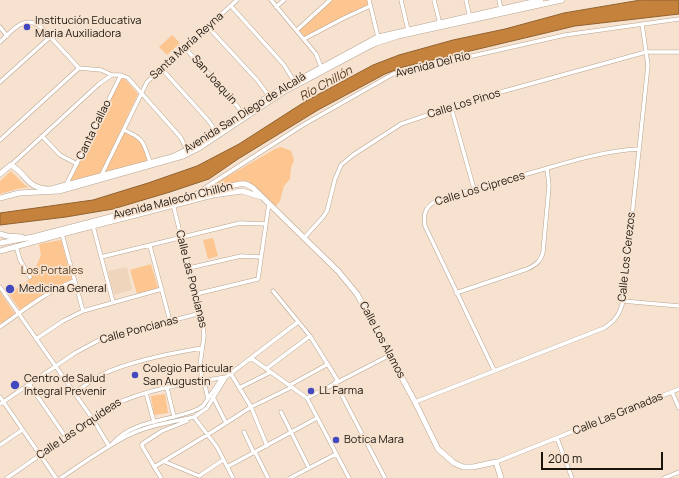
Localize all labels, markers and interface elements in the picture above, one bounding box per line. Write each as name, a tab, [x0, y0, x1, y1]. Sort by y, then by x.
street label: Santa María Reyna	[148, 10, 226, 82]
place label: Institución Educativa Maria Auxiliadora	[35, 14, 141, 40]
marker: Institución Educativa Maria Auxiliadora	[22, 22, 32, 32]
street label: Avenida Del Río	[394, 49, 472, 81]
street label: San Joaquin	[189, 53, 239, 107]
water label: Río Chillón	[297, 64, 355, 104]
street label: Avenida San Diego de Alcalá	[182, 70, 308, 156]
street label: Calle Los Pinos	[426, 87, 502, 121]
street label: Canta Callao	[74, 98, 114, 162]
street label: Calle Los Cipreces	[434, 169, 526, 209]
street label: Avenida Malecón Chillón	[112, 180, 234, 222]
street label: Calle Los Cerezos	[616, 212, 638, 302]
street label: Calle Las Poncianas	[172, 229, 210, 329]
park label: Los Portales	[21, 264, 83, 278]
place label: Medicina General	[19, 282, 106, 296]
marker: Medicina General	[4, 283, 16, 295]
street label: Calle Los Alamos	[356, 299, 408, 381]
street label: Calle Poncianas	[98, 313, 180, 347]
place label: Colegio Particular San Augustin	[143, 362, 233, 388]
marker: Colegio Particular San Augustin	[130, 370, 140, 380]
place label: Centro de Salud Integral Prevenir	[24, 372, 106, 398]
marker: Centro de Salud Integral Prevenir	[9, 379, 21, 391]
place label: LL Farma	[319, 384, 363, 398]
marker: LL Farma	[306, 386, 316, 396]
street label: Calle Las Granadas	[571, 390, 665, 438]
street label: Calle Las Orquídeas	[34, 396, 124, 462]
place label: Botica Mara	[344, 433, 404, 447]
marker: Botica Mara	[331, 435, 341, 445]
scale bar	[543, 444, 665, 470]
text: 200 m	[548, 450, 582, 467]

